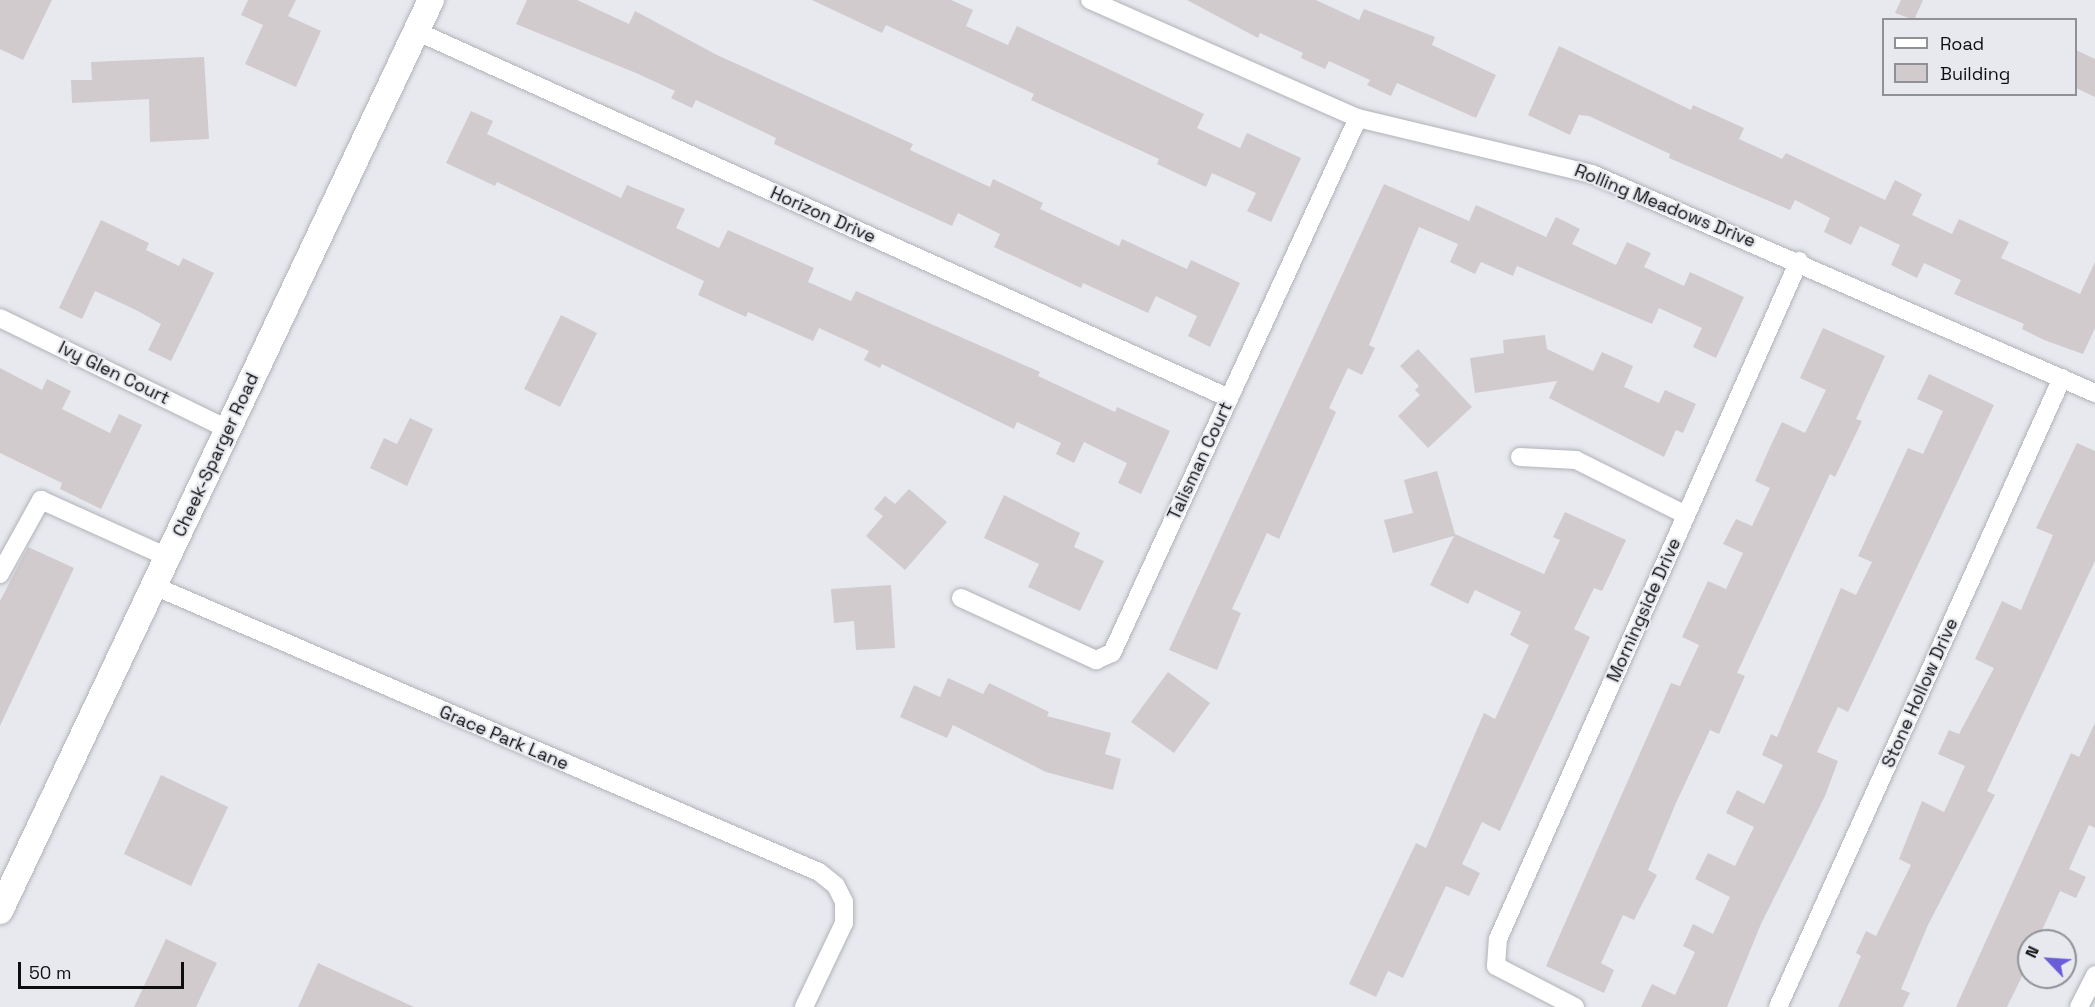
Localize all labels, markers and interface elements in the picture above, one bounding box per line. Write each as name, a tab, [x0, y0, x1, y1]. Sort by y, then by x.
legend	[1882, 18, 2077, 96]
text: Road	[1940, 32, 1984, 55]
text: Building	[1940, 62, 2010, 85]
street label: Rolling Meadows Drive	[1571, 160, 1759, 252]
street label: Horizon Drive	[767, 182, 879, 248]
street label: Ivy Glen Court	[55, 337, 173, 409]
street label: Cheek-Sparger Road	[168, 370, 264, 540]
street label: Talisman Court	[1163, 398, 1237, 524]
street label: Morningside Drive	[1603, 535, 1685, 685]
street label: Stone Hollow Drive	[1877, 615, 1963, 771]
street label: Grace Park Lane	[436, 701, 572, 775]
north arrow	[2017, 929, 2077, 989]
text: N	[2020, 943, 2044, 961]
scale bar	[21, 950, 188, 988]
text: 50 m	[29, 961, 71, 984]

